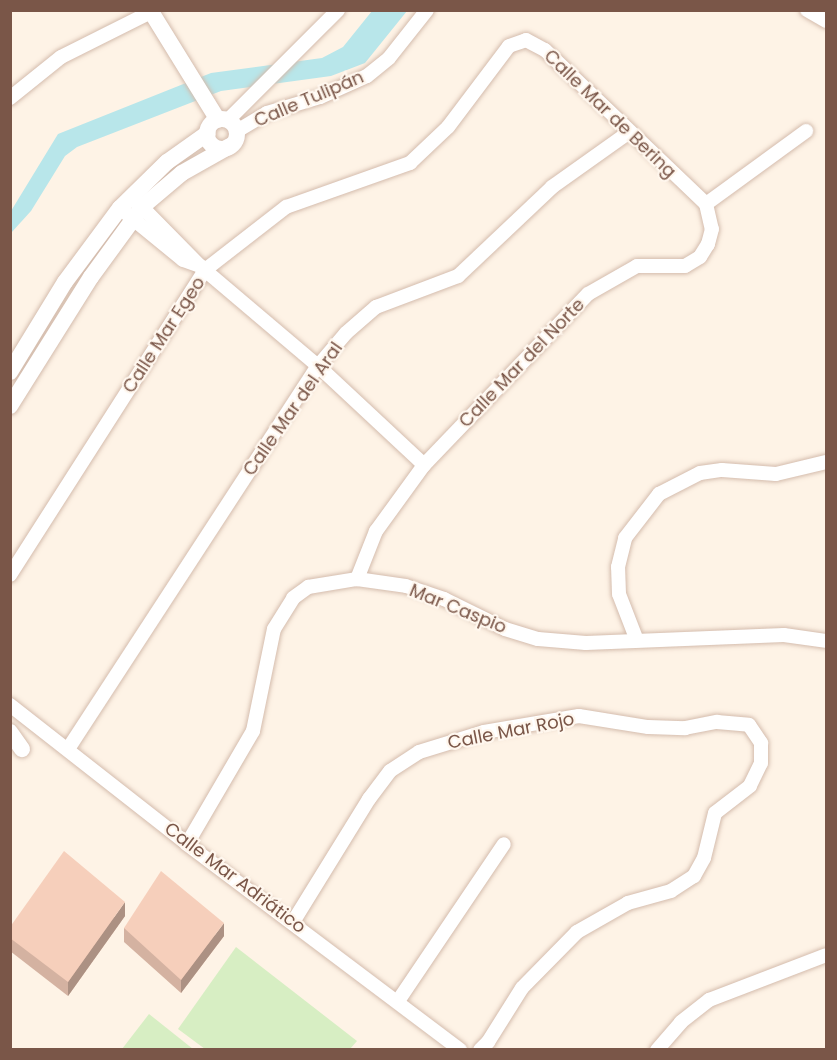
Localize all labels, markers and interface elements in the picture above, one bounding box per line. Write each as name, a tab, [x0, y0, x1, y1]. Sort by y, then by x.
street label: Calle Mar de Bering	[539, 45, 681, 183]
street label: Calle Tulipán	[251, 66, 367, 132]
street label: Calle Mar Egeo	[118, 273, 210, 397]
street label: Calle Mar del Norte	[455, 294, 589, 432]
street label: Calle Mar del Aral	[239, 338, 347, 480]
street label: Mar Caspio	[406, 580, 510, 638]
street label: Calle Mar Rojo	[446, 708, 576, 754]
street label: Calle Mar Adriático	[160, 818, 310, 938]

